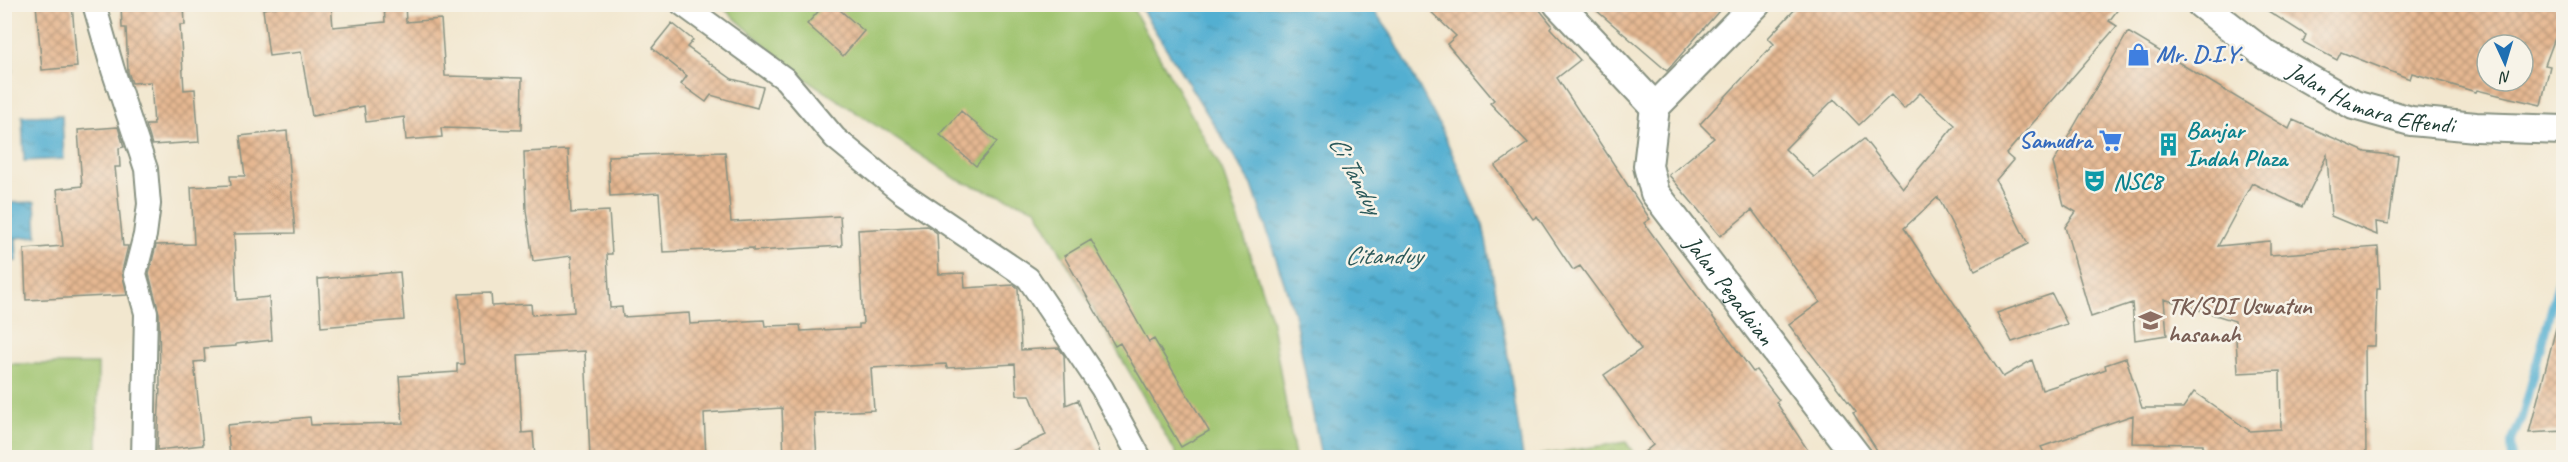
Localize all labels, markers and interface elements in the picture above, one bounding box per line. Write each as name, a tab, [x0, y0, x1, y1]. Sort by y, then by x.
north arrow	[2475, 33, 2535, 93]
place label: Mr. D.I.Y.	[2156, 39, 2244, 69]
shop icon: Mr. D.I.Y.	[2125, 41, 2151, 67]
street label: Jalan Hamara Effendi	[2281, 55, 2458, 140]
text: N	[2497, 67, 2512, 88]
place label: Banjar Indah Plaza	[2186, 115, 2289, 173]
place label: Samudra	[2019, 125, 2094, 155]
supermarket icon: Samudra	[2097, 127, 2123, 153]
water label: Ci Tanduy	[1321, 130, 1392, 222]
building icon: Banjar Indah Plaza	[2155, 131, 2181, 157]
place label: NSC8	[2113, 166, 2165, 196]
theatre icon: NSC8	[2082, 168, 2108, 194]
street label: Jalan Pegadaian	[1677, 229, 1781, 351]
water label: Citanduy	[1345, 239, 1425, 272]
place label: TK/SDI Uswatun hasanah	[2168, 291, 2313, 349]
school or university icon: TK/SDI Uswatun hasanah	[2137, 307, 2163, 333]

